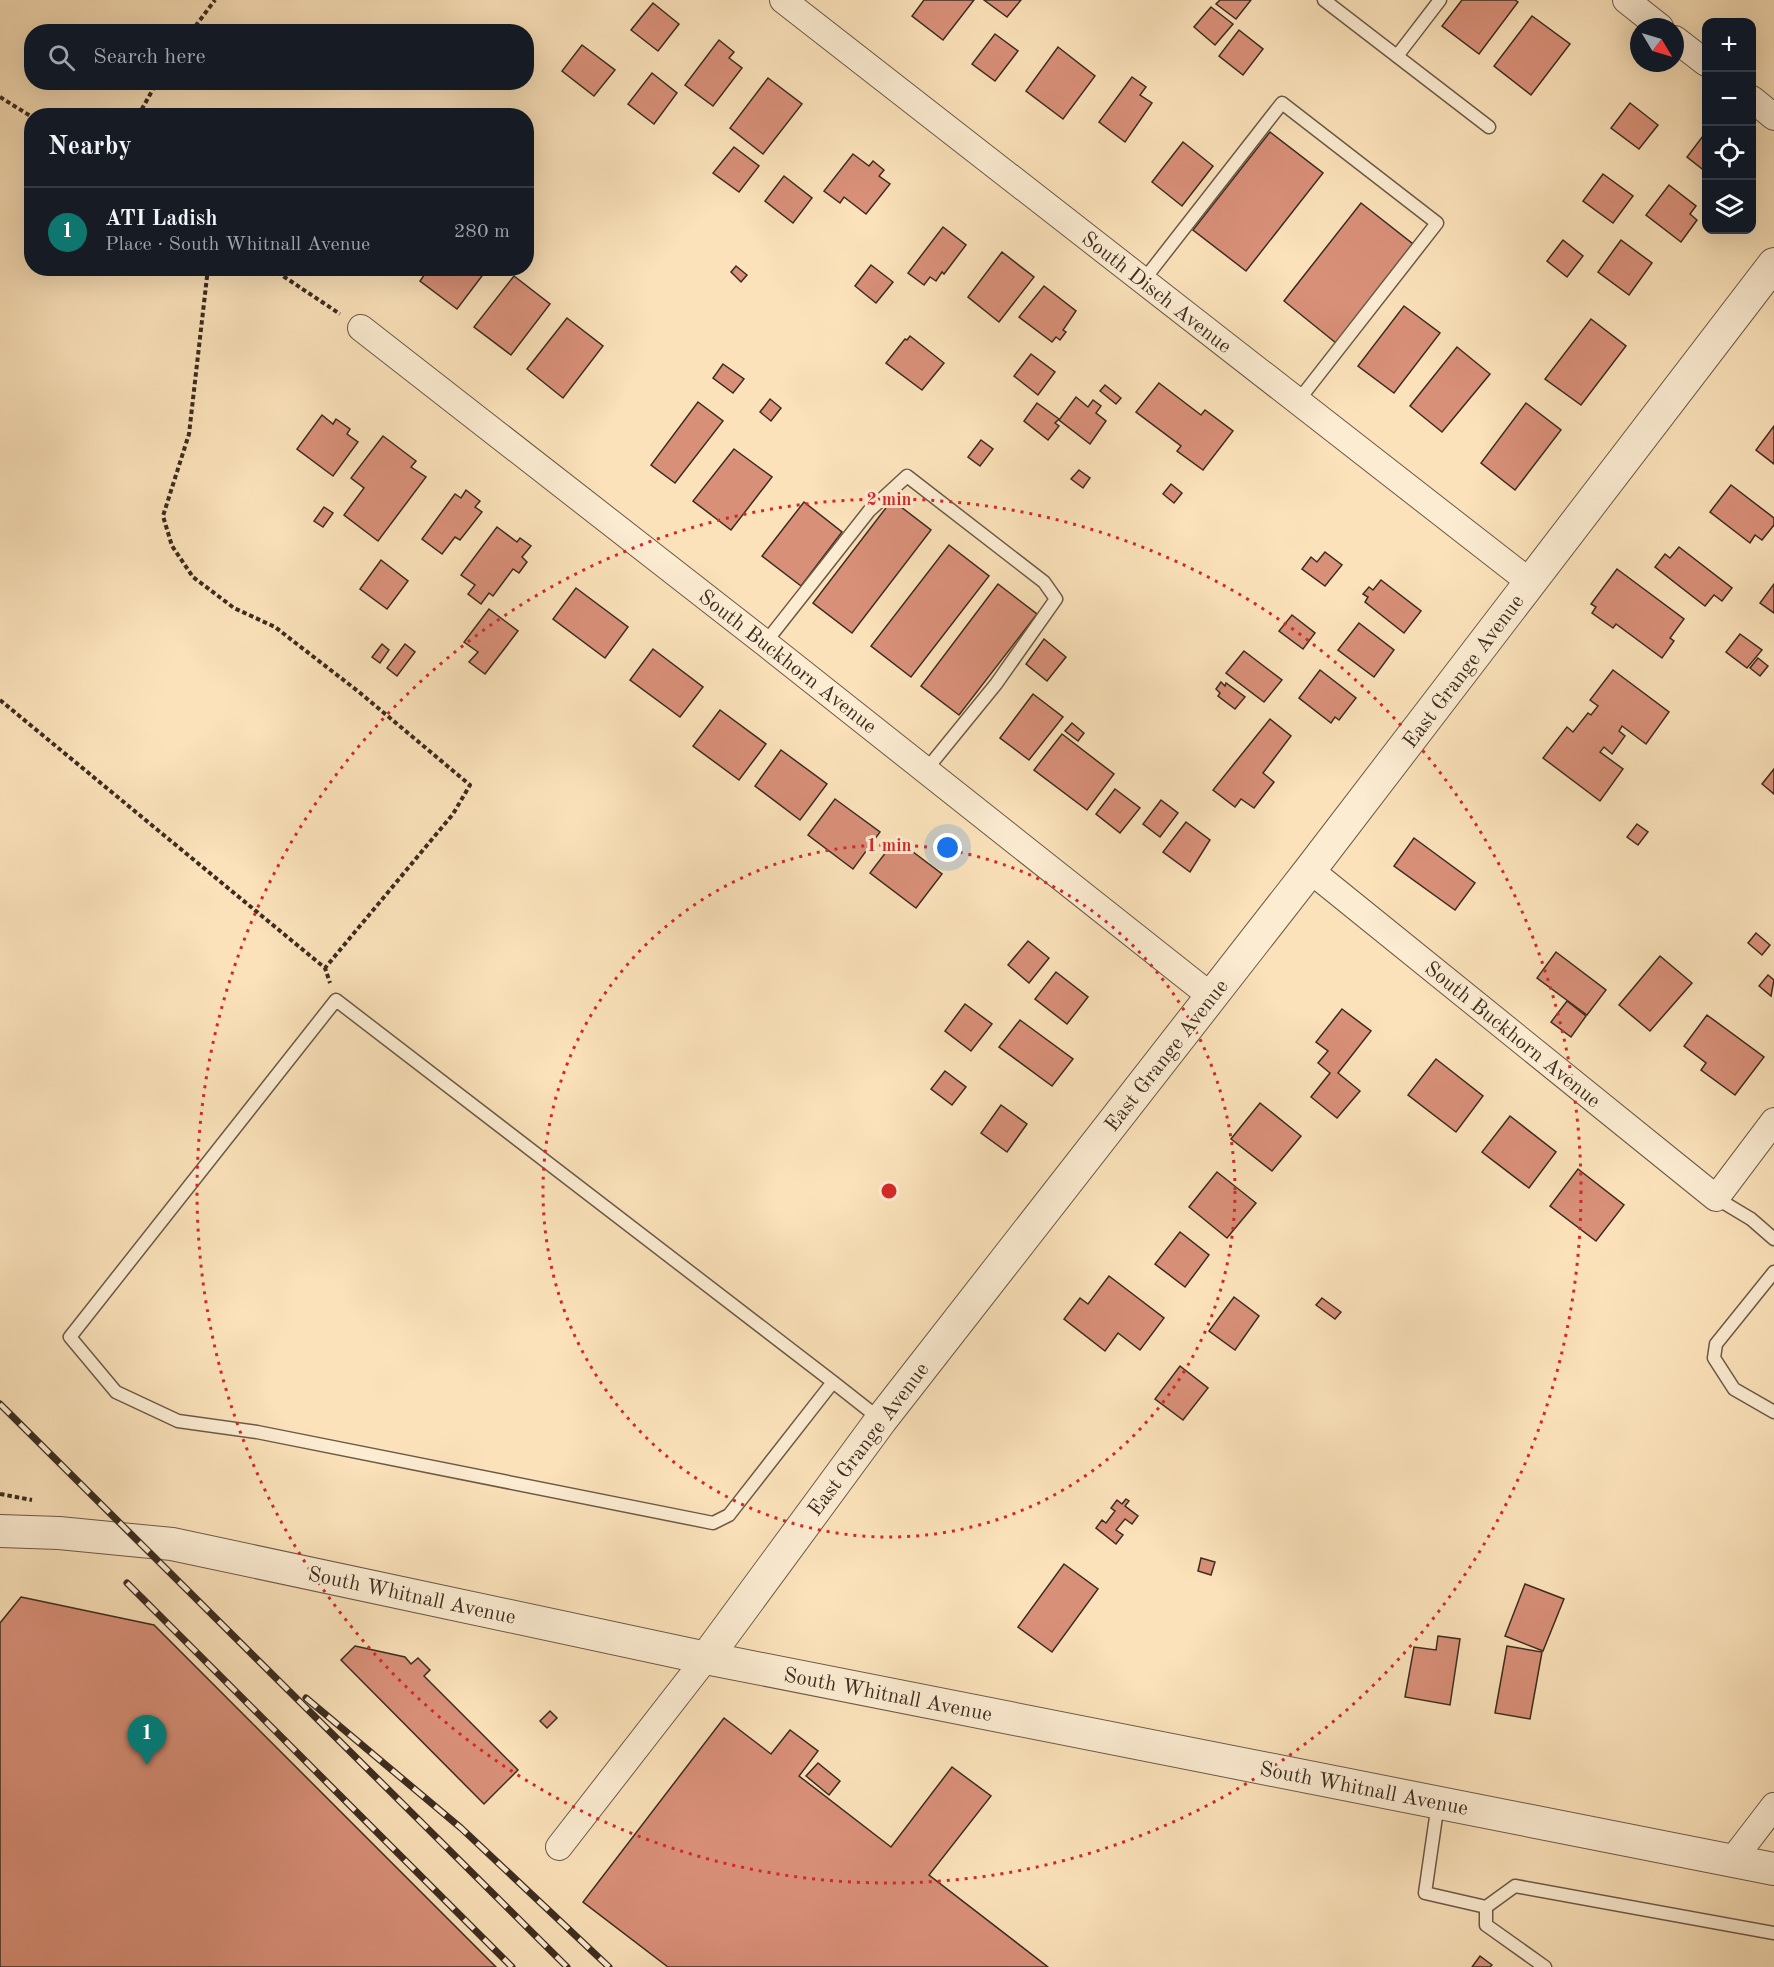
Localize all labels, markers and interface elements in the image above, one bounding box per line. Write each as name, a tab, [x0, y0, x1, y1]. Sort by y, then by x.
north arrow	[1630, 18, 1684, 72]
map controls	[1702, 18, 1756, 234]
button: +	[1702, 18, 1756, 72]
search box	[24, 24, 534, 90]
icon: search	[45, 41, 78, 74]
text: Search here	[93, 46, 206, 68]
button: −	[1702, 72, 1756, 126]
button: locate	[1702, 126, 1756, 180]
text: Nearby	[48, 134, 132, 160]
button: layers	[1702, 180, 1756, 234]
text: ATI Ladish	[105, 208, 218, 230]
text: 1	[62, 222, 73, 242]
text: 280 m	[454, 222, 510, 242]
street label: South Disch Avenue	[1077, 228, 1235, 358]
text: Place · South Whitnall Avenue	[105, 235, 370, 255]
text: 2 min	[866, 491, 912, 509]
street label: South Buckhorn Avenue	[694, 586, 880, 738]
street label: East Grange Avenue	[1400, 591, 1529, 753]
your location	[933, 833, 962, 862]
text: 1 min	[866, 837, 912, 855]
street label: South Buckhorn Avenue	[1420, 958, 1604, 1112]
street label: East Grange Avenue	[1102, 976, 1233, 1136]
centre of rings	[879, 1181, 899, 1201]
street label: East Grange Avenue	[805, 1359, 934, 1521]
street label: South Whitnall Avenue	[306, 1564, 517, 1629]
street label: South Whitnall Avenue	[782, 1665, 994, 1726]
pin: 1	[128, 1716, 166, 1765]
street label: South Whitnall Avenue	[1258, 1759, 1470, 1820]

